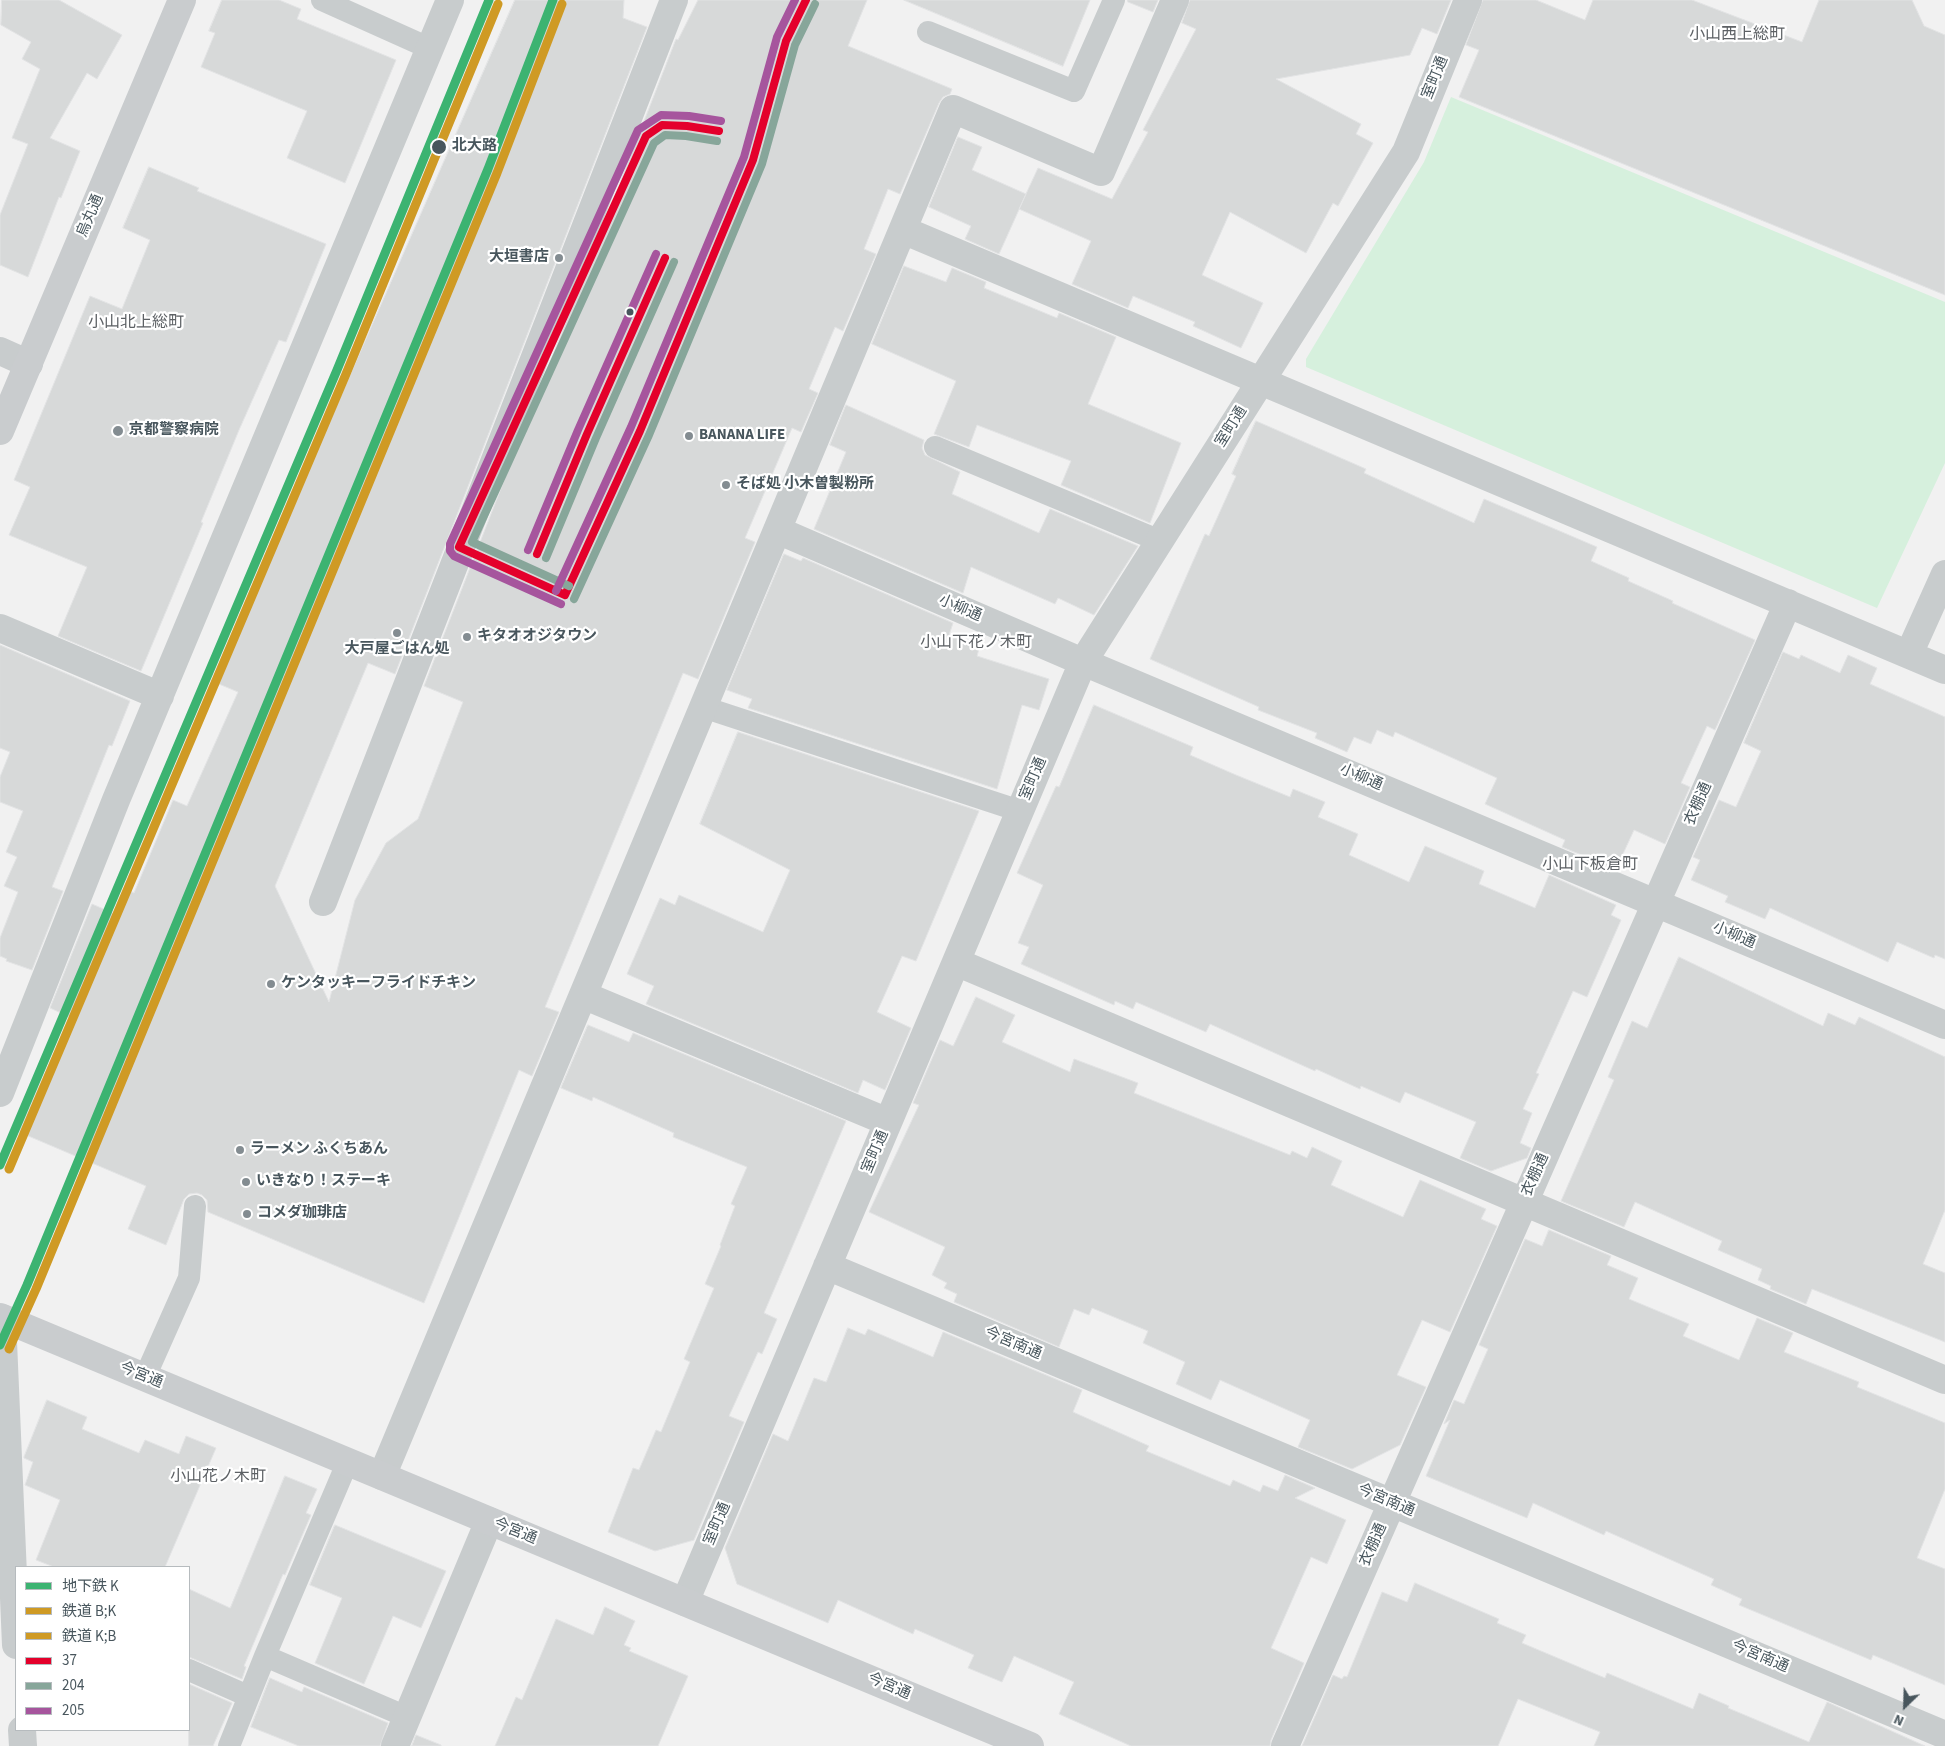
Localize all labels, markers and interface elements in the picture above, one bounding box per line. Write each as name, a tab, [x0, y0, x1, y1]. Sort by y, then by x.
district label: 小山西上総町	[1689, 25, 1785, 45]
street label: 室町通	[1419, 54, 1453, 102]
marker: 北大路	[430, 138, 448, 156]
place label: 北大路	[452, 138, 497, 156]
street label: 烏丸通	[74, 192, 108, 240]
place label: 大垣書店	[489, 249, 549, 267]
marker: 大垣書店	[553, 252, 565, 264]
unlabelled marker	[625, 307, 635, 317]
district label: 小山北上総町	[88, 313, 184, 333]
street label: 室町通	[1212, 403, 1252, 451]
place label: 京都警察病院	[129, 422, 219, 440]
marker: 京都警察病院	[111, 424, 125, 438]
place label: BANANA LIFE	[699, 427, 785, 445]
marker: BANANA LIFE	[683, 430, 695, 442]
place label: そば処 小木曽製粉所	[736, 476, 874, 494]
marker: そば処 小木曽製粉所	[720, 479, 732, 491]
street label: 小柳通	[936, 592, 984, 626]
marker: 大戸屋ごはん処	[391, 627, 403, 639]
place label: キタオオジタウン	[477, 628, 597, 646]
marker: キタオオジタウン	[461, 631, 473, 643]
district label: 小山下花ノ木町	[920, 633, 1032, 653]
place label: 大戸屋ごはん処	[345, 641, 449, 659]
street label: 室町通	[1017, 755, 1051, 803]
street label: 小柳通	[1337, 761, 1385, 795]
street label: 衣棚通	[1682, 780, 1716, 828]
district label: 小山下板倉町	[1542, 855, 1638, 875]
street label: 小柳通	[1710, 919, 1758, 953]
place label: ケンタッキーフライドチキン	[281, 975, 476, 993]
marker: ケンタッキーフライドチキン	[265, 978, 277, 990]
street label: 室町通	[859, 1128, 893, 1176]
place label: ラーメン ふくちあん	[250, 1141, 388, 1159]
marker: ラーメン ふくちあん	[234, 1144, 246, 1156]
street label: 衣棚通	[1519, 1151, 1553, 1199]
place label: いきなり！ステーキ	[256, 1173, 391, 1191]
marker: いきなり！ステーキ	[240, 1176, 252, 1188]
place label: コメダ珈琲店	[257, 1205, 347, 1223]
marker: コメダ珈琲店	[241, 1208, 253, 1220]
street label: 今宮南通	[982, 1324, 1044, 1364]
street label: 今宮通	[117, 1359, 165, 1393]
district label: 小山花ノ木町	[170, 1467, 266, 1487]
street label: 今宮南通	[1355, 1481, 1417, 1521]
street label: 室町通	[701, 1500, 735, 1548]
street label: 今宮通	[491, 1515, 539, 1549]
street label: 衣棚通	[1357, 1521, 1391, 1569]
legend	[15, 1566, 190, 1731]
text: 地下鉄 K	[62, 1576, 119, 1597]
text: 鉄道 B;K	[62, 1601, 116, 1622]
text: 鉄道 K;B	[62, 1626, 116, 1647]
street label: 今宮南通	[1729, 1637, 1791, 1677]
text: 37	[62, 1650, 77, 1671]
street label: 今宮通	[865, 1670, 913, 1704]
text: 204	[62, 1675, 84, 1696]
north arrow	[1880, 1681, 1930, 1731]
text: 205	[62, 1700, 84, 1721]
text: N	[1891, 1709, 1907, 1731]

